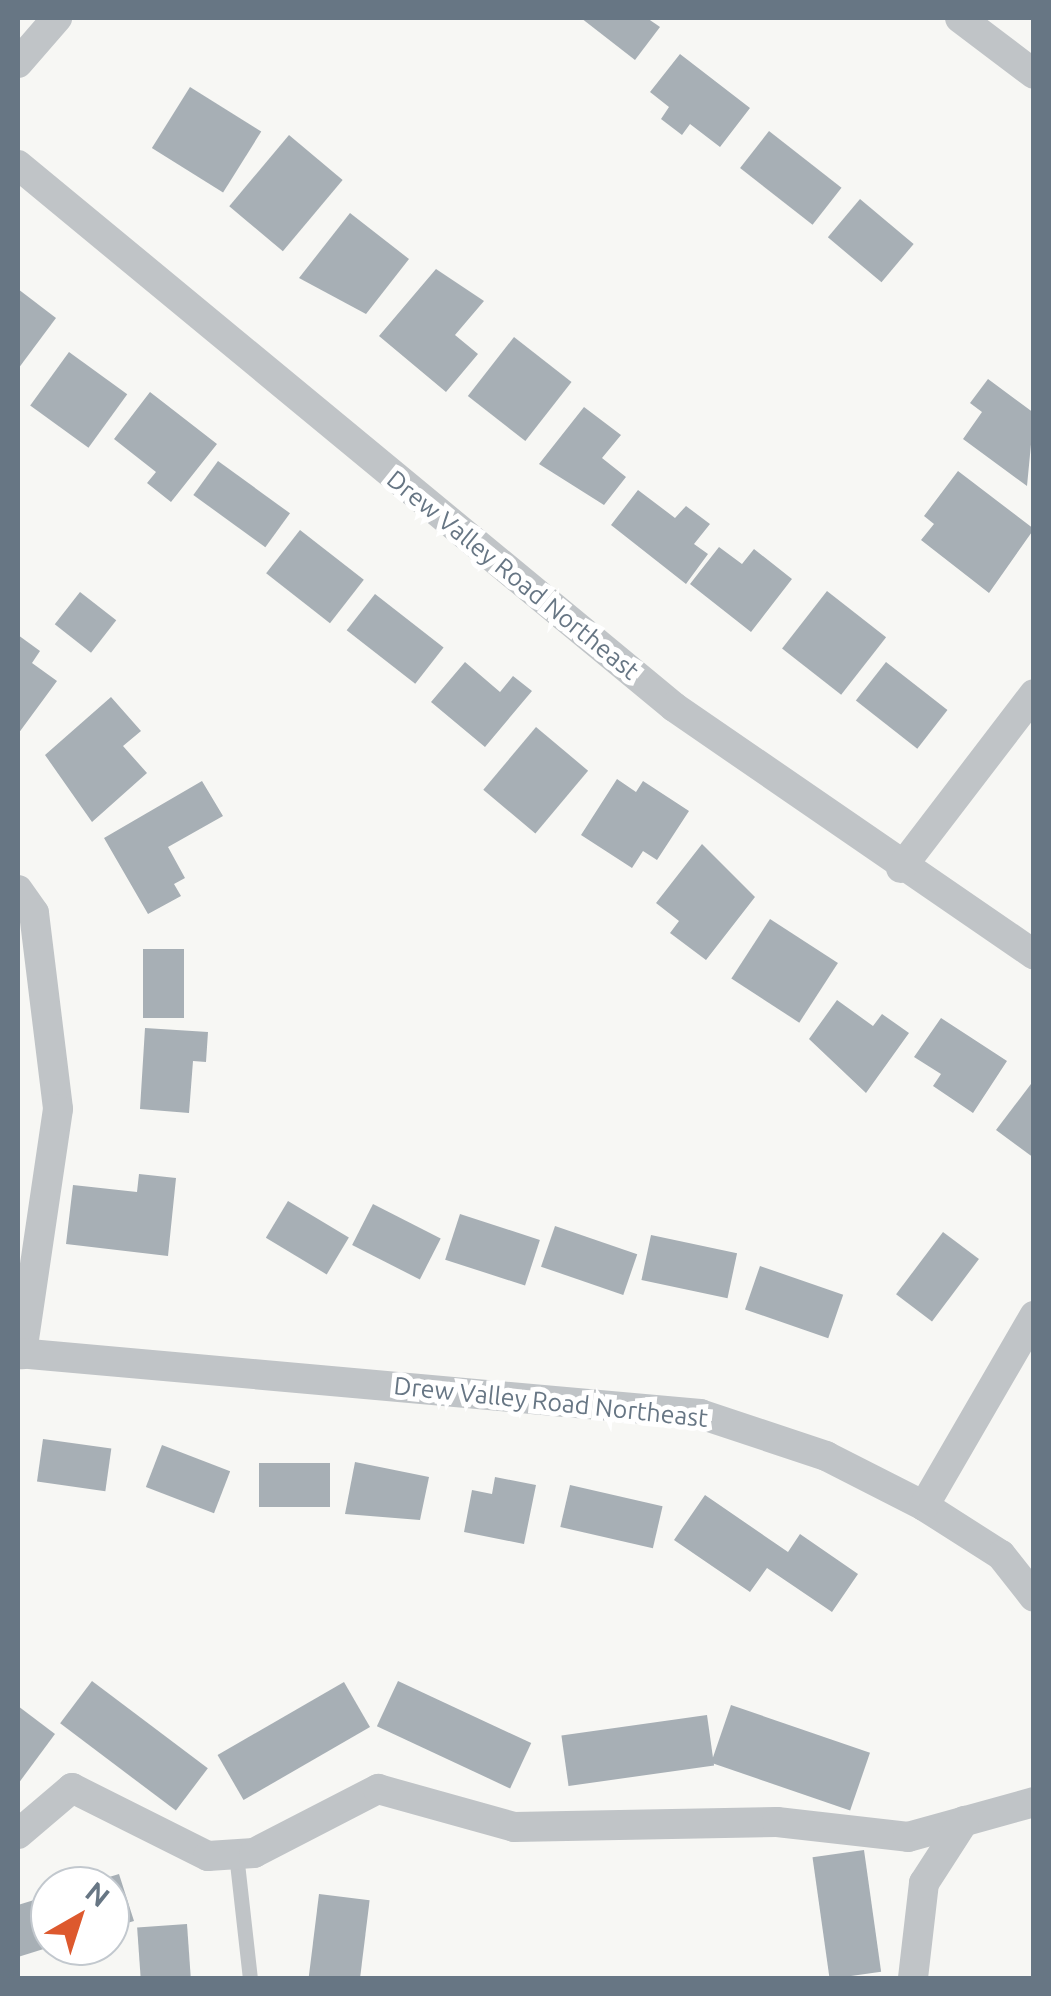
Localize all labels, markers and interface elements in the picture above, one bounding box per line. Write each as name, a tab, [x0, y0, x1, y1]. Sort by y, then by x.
street label: Drew Valley Road Northeast	[381, 464, 645, 686]
street label: Drew Valley Road Northeast	[392, 1371, 710, 1433]
north arrow	[30, 1866, 130, 1966]
text: N	[80, 1875, 116, 1912]

